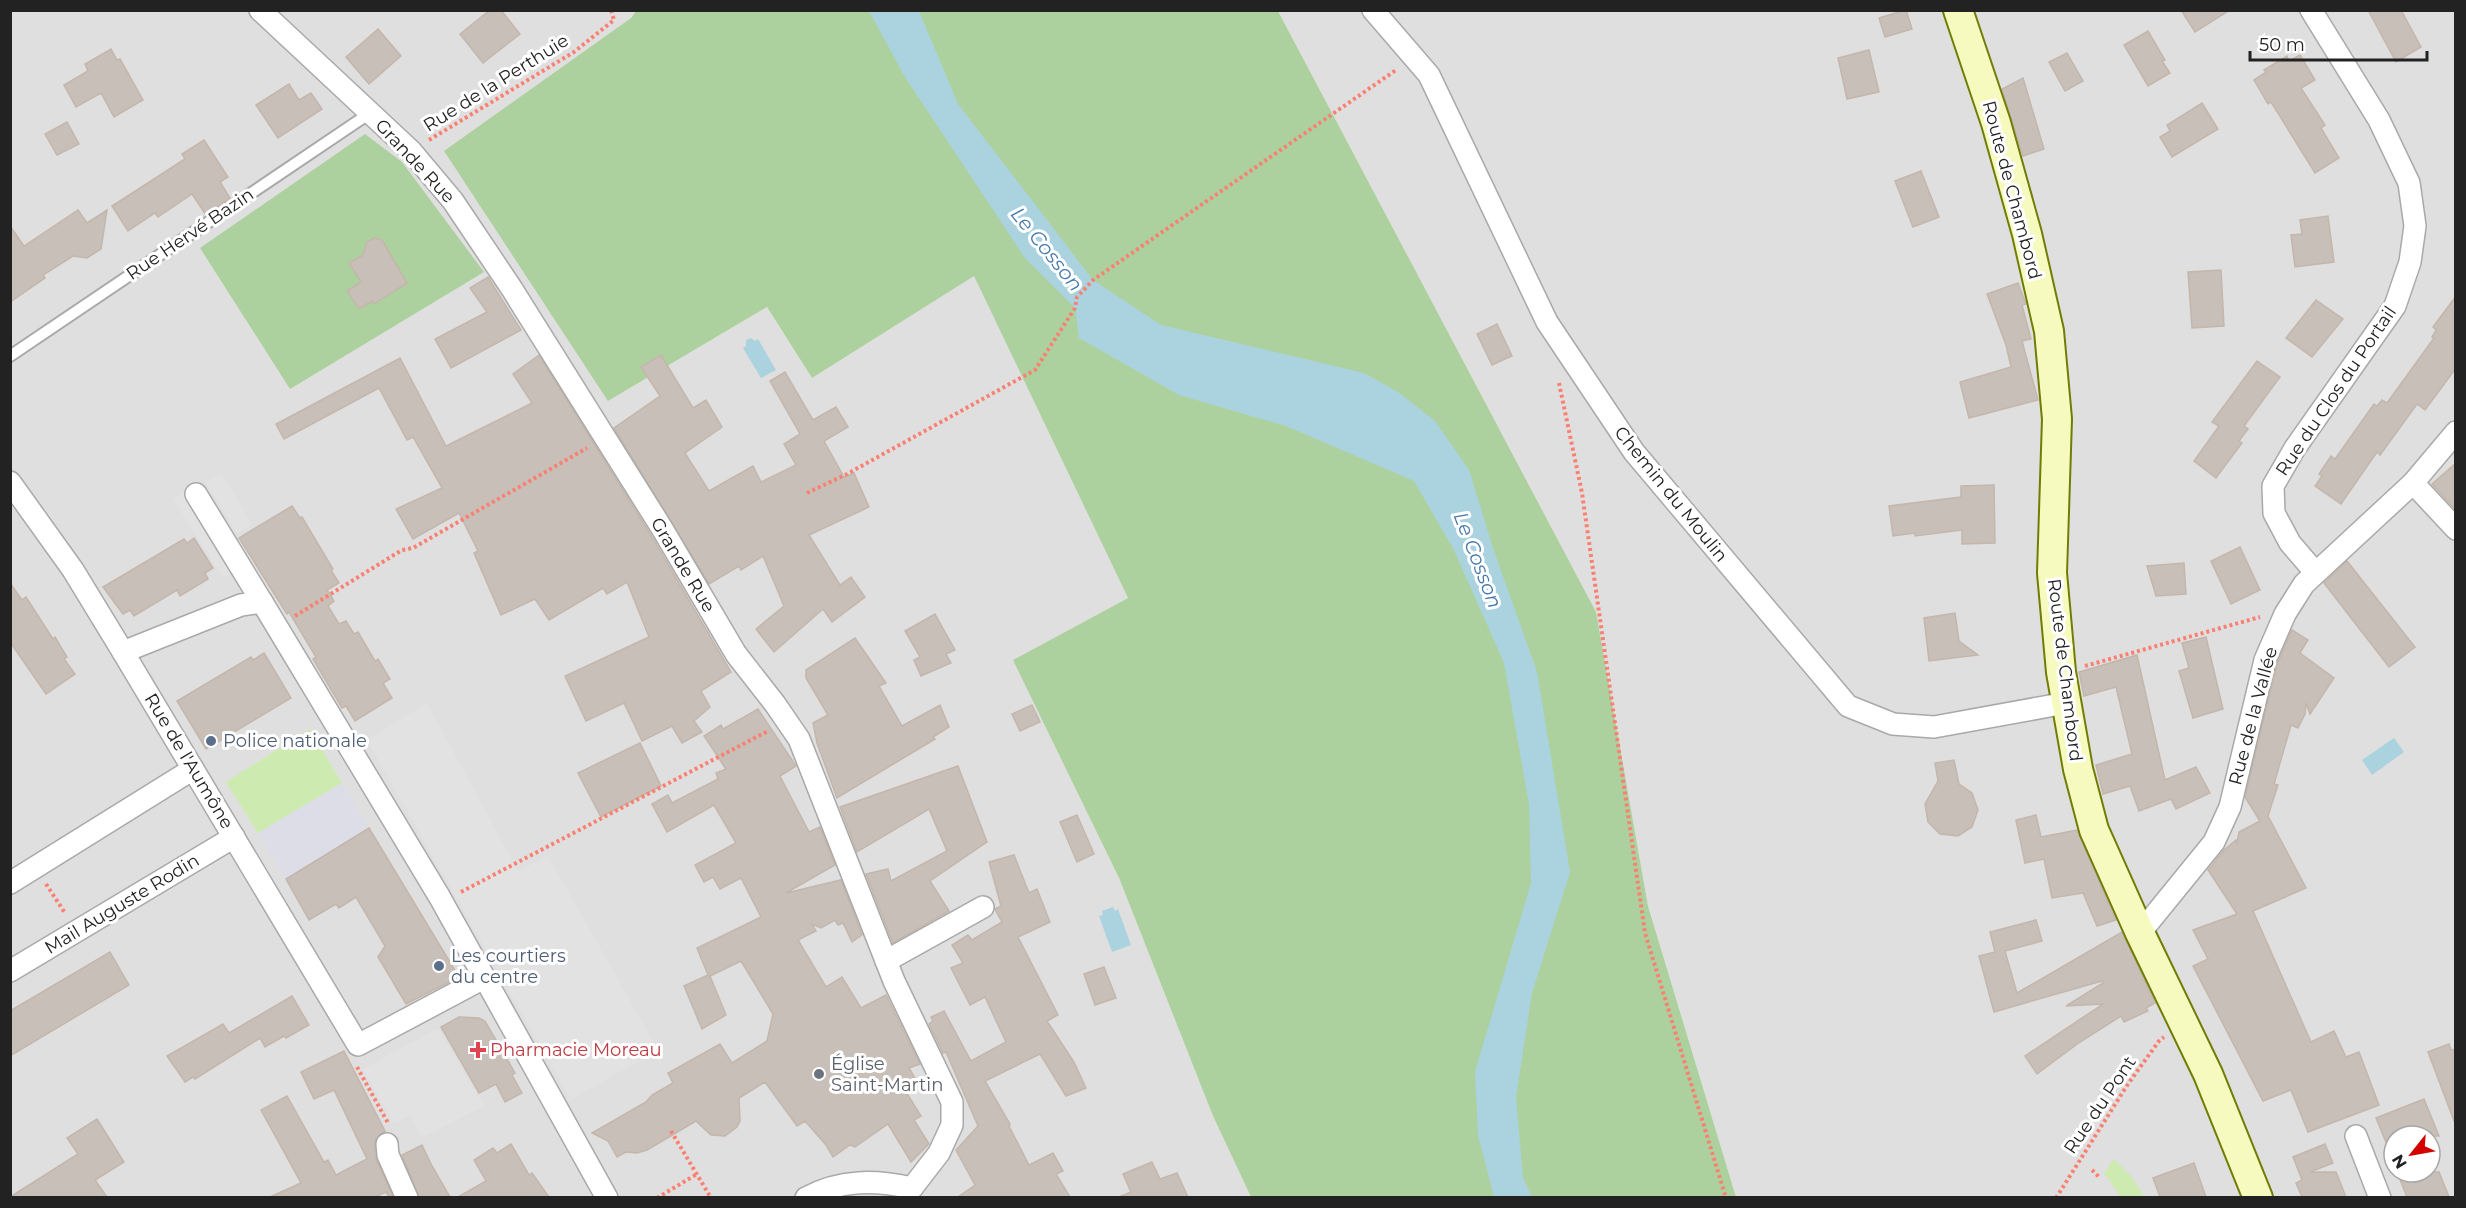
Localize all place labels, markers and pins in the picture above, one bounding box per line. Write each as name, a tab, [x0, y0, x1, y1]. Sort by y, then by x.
place label: Police nationale	[223, 730, 367, 752]
marker: Police nationale	[204, 734, 218, 748]
place label: Les courtiers du centre	[451, 945, 566, 988]
marker: Les courtiers du centre	[432, 959, 446, 973]
place label: Pharmacie Moreau	[490, 1039, 662, 1061]
marker: Pharmacie Moreau	[471, 1043, 485, 1057]
place label: Église Saint-Martin	[831, 1053, 943, 1096]
marker: Église Saint-Martin	[812, 1067, 826, 1081]

